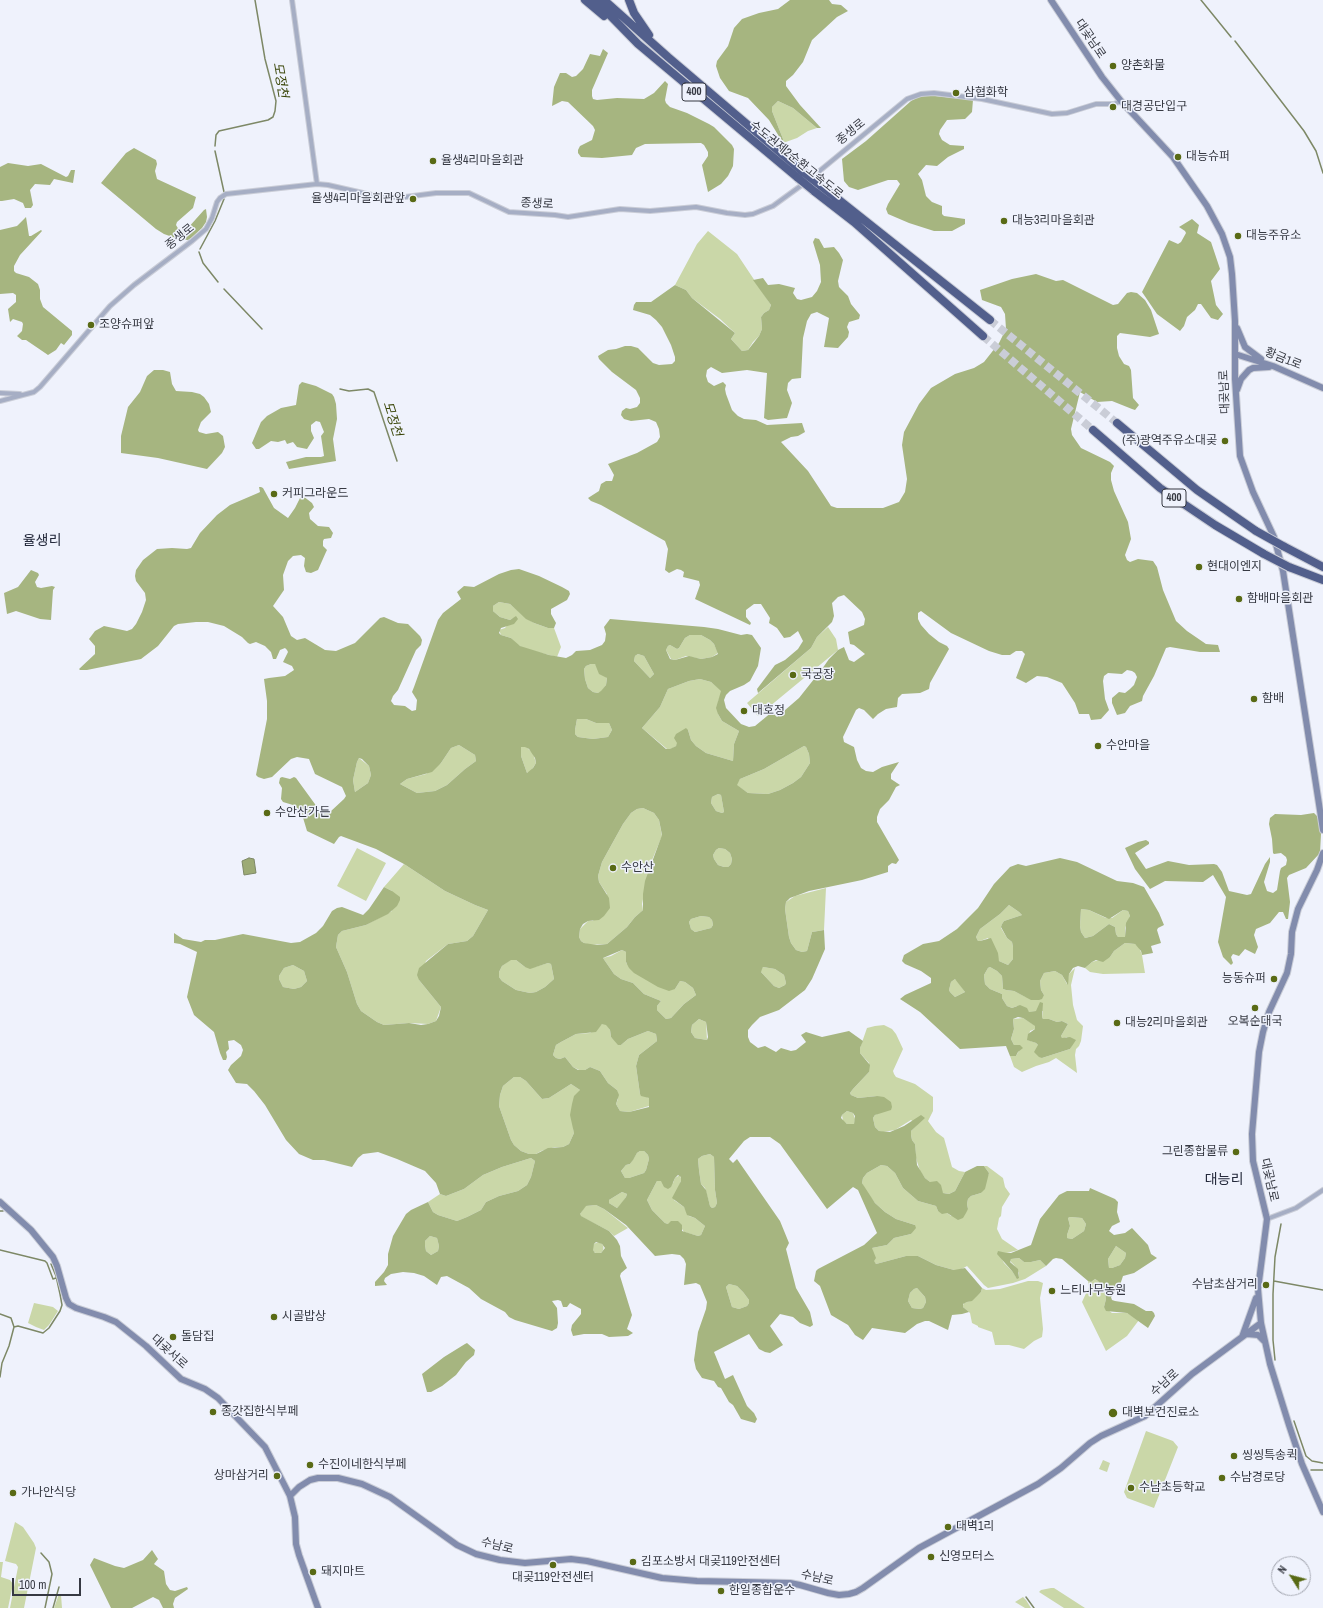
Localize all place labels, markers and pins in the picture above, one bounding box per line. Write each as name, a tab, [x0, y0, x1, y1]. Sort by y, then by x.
place label: 양촌화물	[1121, 59, 1165, 73]
marker: 양촌화물	[1108, 61, 1118, 71]
place label: 삼협화학	[964, 86, 1008, 100]
marker: 삼협화학	[951, 88, 961, 98]
place label: 대경공단입구	[1121, 100, 1187, 114]
marker: 대경공단입구	[1108, 102, 1118, 112]
place label: 대능슈퍼	[1186, 150, 1230, 164]
marker: 대능슈퍼	[1173, 152, 1183, 162]
place label: 율생4리마을회관	[441, 154, 524, 168]
marker: 율생4리마을회관	[428, 156, 438, 166]
place label: 율생4리마을회관앞	[311, 192, 405, 206]
marker: 율생4리마을회관앞	[408, 194, 418, 204]
place label: 대능3리마을회관	[1012, 214, 1095, 228]
marker: 대능3리마을회관	[999, 216, 1009, 226]
place label: 대능주유소	[1246, 229, 1301, 243]
marker: 대능주유소	[1233, 231, 1243, 241]
place label: 조양슈퍼앞	[99, 318, 154, 332]
marker: 조양슈퍼앞	[86, 320, 96, 330]
place label: (주)광역주유소대곶	[1122, 434, 1217, 448]
marker: (주)광역주유소대곶	[1220, 436, 1230, 446]
place label: 커피그라운드	[282, 487, 348, 501]
marker: 커피그라운드	[269, 489, 279, 499]
place label: 현대이엔지	[1207, 560, 1262, 574]
marker: 현대이엔지	[1194, 562, 1204, 572]
place label: 함배마을회관	[1247, 592, 1313, 606]
marker: 함배마을회관	[1234, 594, 1244, 604]
place label: 국궁장	[801, 668, 834, 682]
marker: 국궁장	[788, 670, 798, 680]
place label: 함배	[1262, 692, 1284, 706]
marker: 함배	[1249, 694, 1259, 704]
place label: 대호정	[752, 704, 785, 718]
marker: 대호정	[739, 706, 749, 716]
place label: 수안마을	[1106, 739, 1150, 753]
marker: 수안마을	[1093, 741, 1103, 751]
place label: 수안산가든	[275, 806, 330, 820]
marker: 수안산가든	[262, 808, 272, 818]
place label: 수안산	[621, 861, 654, 875]
marker: 수안산	[608, 863, 618, 873]
place label: 능동슈퍼	[1222, 972, 1266, 986]
marker: 능동슈퍼	[1269, 974, 1279, 984]
marker: 오복순대국	[1250, 1003, 1260, 1013]
place label: 오복순대국	[1227, 1015, 1283, 1029]
place label: 대능2리마을회관	[1125, 1016, 1208, 1030]
marker: 대능2리마을회관	[1112, 1018, 1122, 1028]
place label: 그린종합물류	[1162, 1145, 1228, 1159]
marker: 그린종합물류	[1231, 1147, 1241, 1157]
place label: 수남초삼거리	[1192, 1278, 1258, 1292]
marker: 수남초삼거리	[1261, 1280, 1271, 1290]
place label: 느티나무농원	[1060, 1284, 1126, 1298]
marker: 느티나무농원	[1047, 1286, 1057, 1296]
place label: 시골밥상	[282, 1310, 326, 1324]
marker: 시골밥상	[269, 1312, 279, 1322]
place label: 돌담집	[181, 1330, 214, 1344]
marker: 돌담집	[168, 1332, 178, 1342]
place label: 종갓집한식부페	[221, 1405, 298, 1419]
place label: 대벽보건진료소	[1122, 1406, 1199, 1420]
marker: 종갓집한식부페	[208, 1407, 218, 1417]
marker: 대벽보건진료소	[1107, 1407, 1119, 1419]
place label: 씽씽특송퀵	[1242, 1449, 1297, 1463]
marker: 씽씽특송퀵	[1229, 1451, 1239, 1461]
place label: 수진이네한식부페	[318, 1458, 406, 1472]
marker: 수진이네한식부페	[305, 1460, 315, 1470]
place label: 상마삼거리	[214, 1469, 269, 1483]
marker: 상마삼거리	[272, 1471, 282, 1481]
place label: 수남경로당	[1230, 1471, 1285, 1485]
marker: 수남경로당	[1217, 1473, 1227, 1483]
place label: 수남초등학교	[1139, 1481, 1205, 1495]
marker: 수남초등학교	[1126, 1483, 1136, 1493]
place label: 가나안식당	[21, 1486, 76, 1500]
marker: 가나안식당	[8, 1488, 18, 1498]
place label: 대벽1리	[956, 1520, 995, 1534]
marker: 대벽1리	[943, 1522, 953, 1532]
place label: 신영모터스	[939, 1550, 994, 1564]
marker: 신영모터스	[926, 1552, 936, 1562]
place label: 김포소방서 대곶119안전센터	[641, 1555, 781, 1569]
marker: 김포소방서 대곶119안전센터	[628, 1557, 638, 1567]
marker: 대곶119안전센터	[548, 1560, 558, 1570]
place label: 돼지마트	[321, 1565, 365, 1579]
marker: 돼지마트	[308, 1567, 318, 1577]
place label: 대곶119안전센터	[512, 1571, 594, 1585]
place label: 한일종합운수	[729, 1584, 795, 1598]
marker: 한일종합운수	[716, 1586, 726, 1596]

